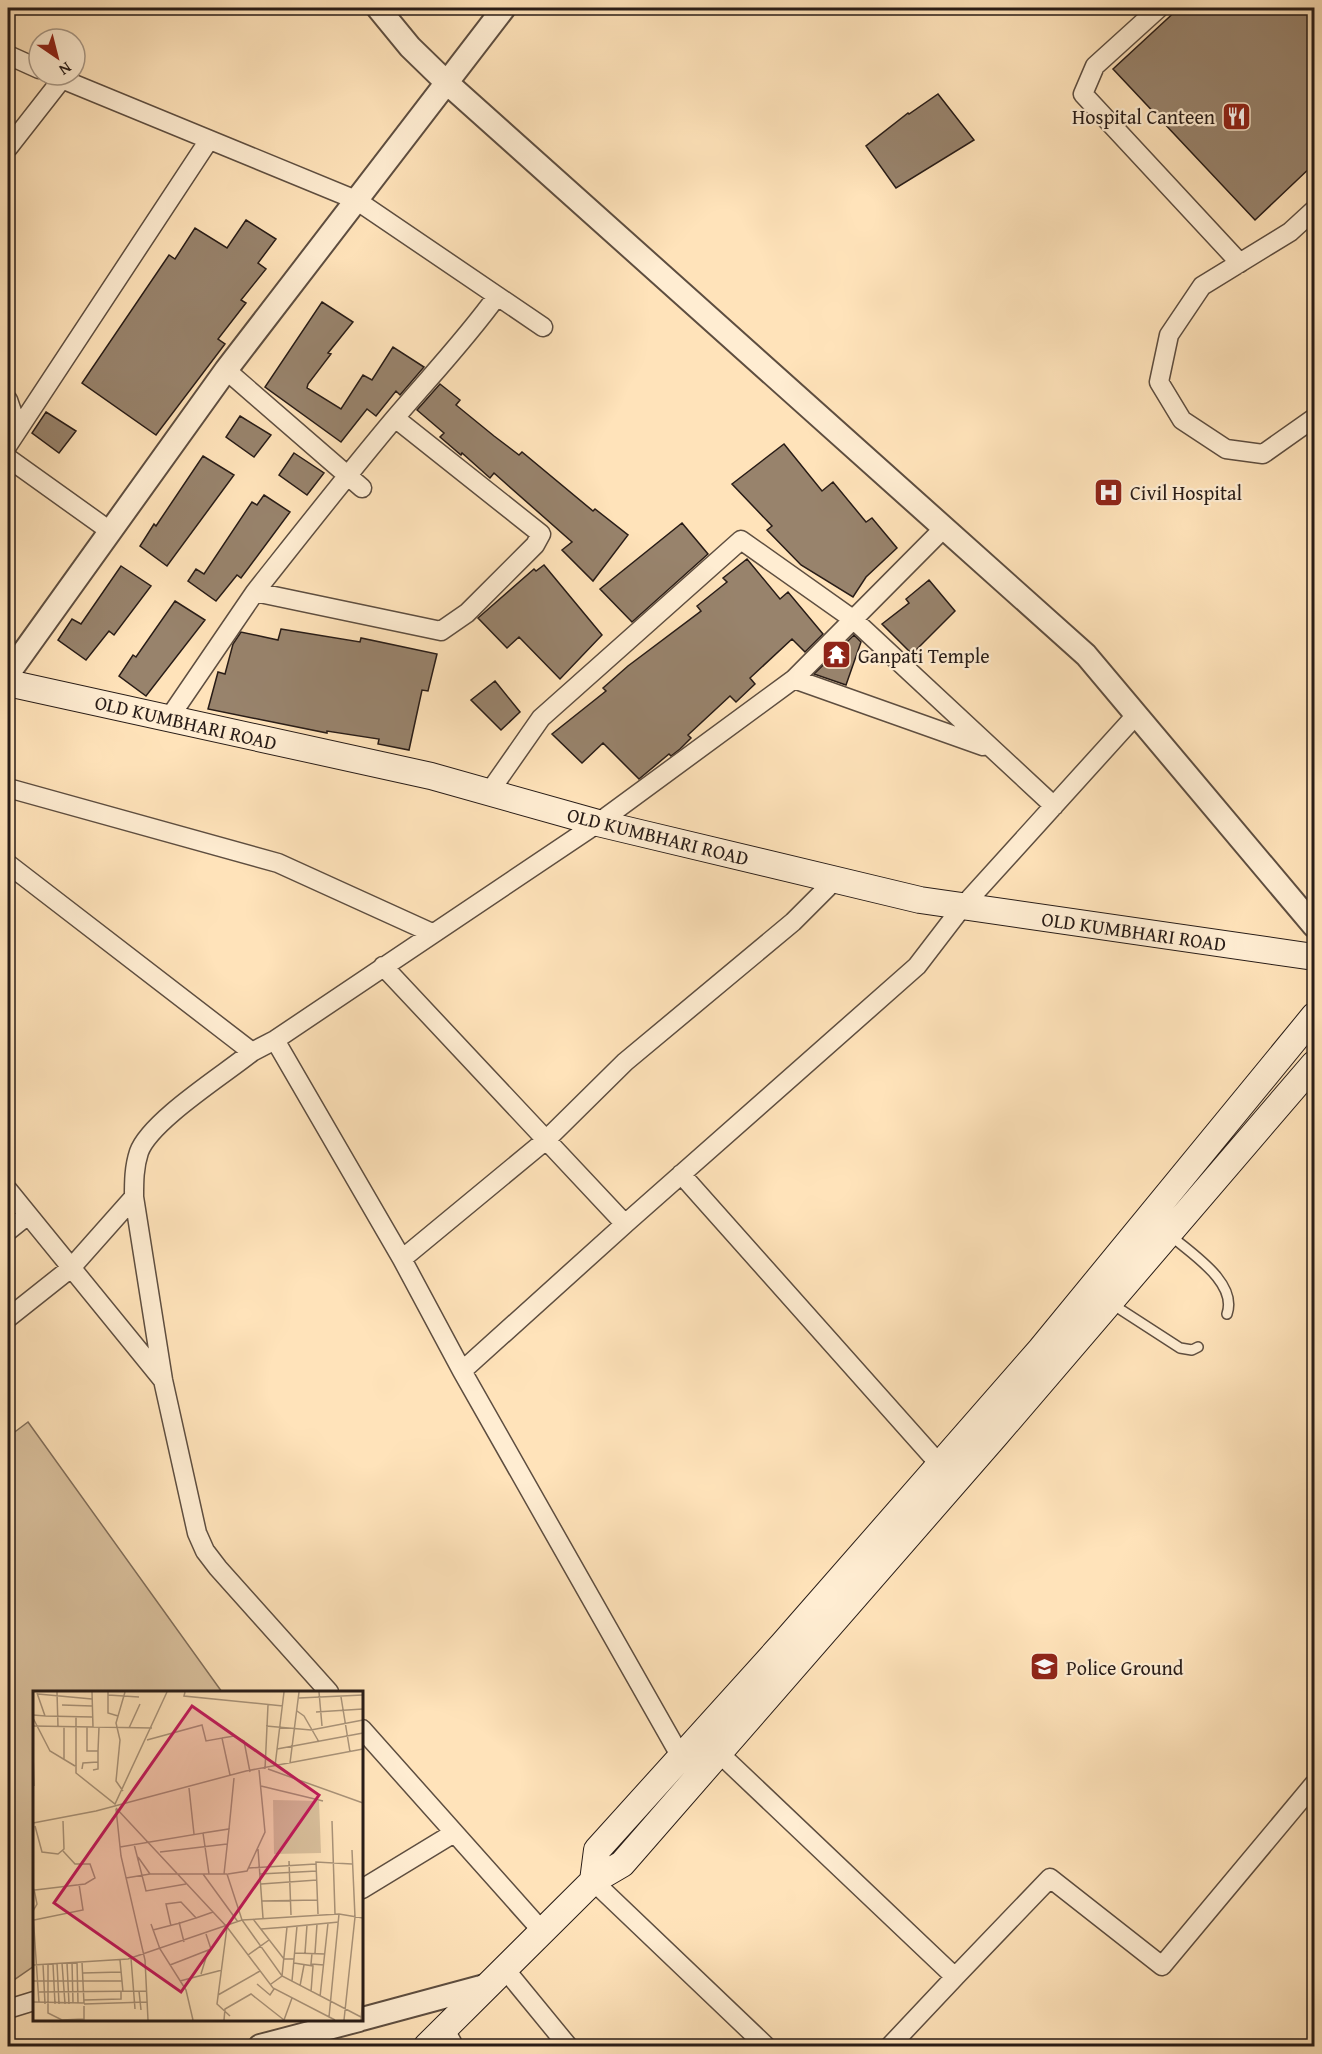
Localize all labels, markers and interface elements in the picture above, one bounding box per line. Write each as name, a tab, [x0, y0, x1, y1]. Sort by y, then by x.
north arrow	[27, 27, 87, 87]
text: N	[54, 56, 77, 82]
restaurant icon: Hospital Canteen	[1220, 100, 1252, 132]
place label: Hospital Canteen	[1072, 102, 1215, 131]
hospital icon: Civil Hospital	[1093, 476, 1125, 508]
place label: Civil Hospital	[1130, 478, 1242, 507]
temple icon: Ganpati Temple	[821, 639, 853, 671]
place label: Ganpati Temple	[858, 641, 990, 670]
street label: OLD KUMBHARI ROAD	[92, 687, 280, 757]
street label: OLD KUMBHARI ROAD	[564, 799, 752, 873]
street label: OLD KUMBHARI ROAD	[1040, 904, 1228, 958]
school or university icon: Police Ground	[1029, 1651, 1061, 1683]
place label: Police Ground	[1066, 1653, 1184, 1682]
inset map	[33, 1691, 363, 2021]

